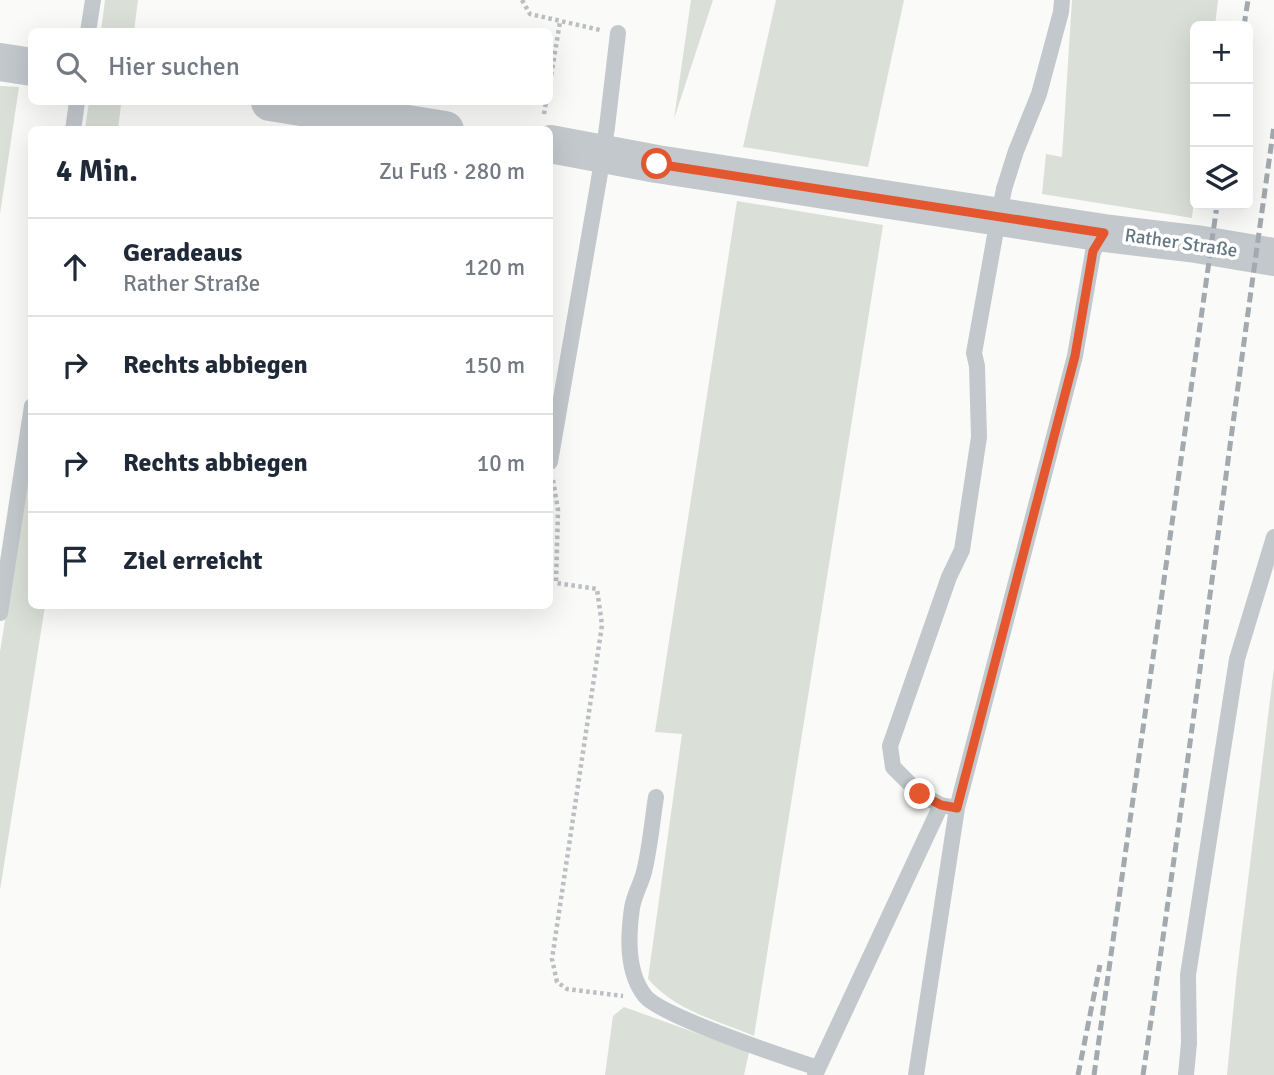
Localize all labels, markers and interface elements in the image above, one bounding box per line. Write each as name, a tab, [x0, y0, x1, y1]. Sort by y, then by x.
map controls	[1190, 21, 1253, 210]
button: +	[1190, 21, 1253, 84]
search box	[28, 28, 553, 105]
icon: search	[52, 48, 90, 86]
text: Hier suchen	[108, 51, 240, 83]
button: −	[1190, 84, 1253, 147]
button: layers	[1190, 147, 1253, 210]
route start	[641, 148, 672, 179]
text: 4 Min.	[56, 153, 138, 190]
text: Zu Fuß · 280 m	[379, 157, 525, 186]
street label: Rather Straße	[1123, 223, 1239, 263]
text: Geradeaus	[123, 237, 242, 269]
icon: ahead	[56, 248, 94, 286]
text: 120 m	[464, 253, 525, 282]
text: Rather Straße	[123, 269, 260, 298]
icon: right	[56, 346, 94, 384]
text: Rechts abbiegen	[123, 349, 308, 381]
text: 150 m	[464, 351, 525, 380]
icon: right	[56, 444, 94, 482]
text: Rechts abbiegen	[123, 447, 308, 479]
text: 10 m	[477, 449, 525, 478]
icon: arrive	[56, 542, 94, 580]
text: Ziel erreicht	[123, 545, 263, 577]
route end	[904, 778, 935, 809]

